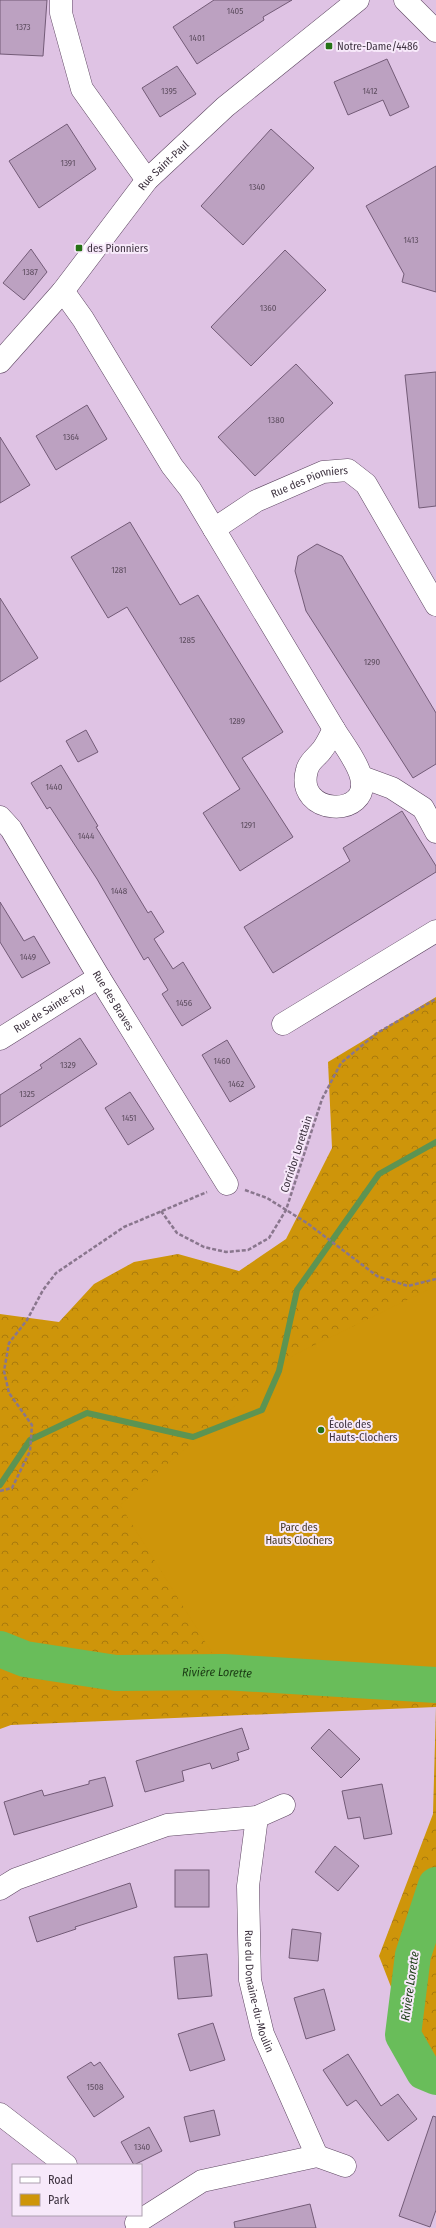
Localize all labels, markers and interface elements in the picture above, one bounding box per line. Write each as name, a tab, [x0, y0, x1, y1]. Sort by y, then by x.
house number: 1405	[227, 6, 243, 16]
house number: 1373	[15, 22, 31, 32]
house number: 1401	[189, 33, 205, 43]
place label: Notre-Dame/4486	[337, 40, 418, 53]
marker: Notre-Dame/4486	[324, 41, 334, 51]
house number: 1395	[161, 86, 177, 96]
house number: 1412	[363, 86, 377, 96]
street label: Rue Saint-Paul	[136, 138, 192, 193]
house number: 1391	[60, 158, 76, 168]
house number: 1340	[249, 182, 266, 192]
house number: 1413	[404, 235, 418, 245]
place label: des Pionniers	[87, 242, 148, 255]
marker: des Pionniers	[74, 243, 84, 253]
house number: 1387	[22, 267, 38, 277]
house number: 1360	[260, 303, 277, 313]
house number: 1380	[268, 415, 285, 425]
house number: 1364	[63, 432, 80, 442]
street label: Rue des Pionniers	[269, 464, 349, 501]
house number: 1281	[111, 565, 127, 575]
house number: 1285	[179, 635, 195, 645]
house number: 1290	[364, 657, 381, 667]
house number: 1289	[229, 716, 245, 726]
house number: 1440	[46, 782, 63, 792]
house number: 1291	[240, 820, 256, 830]
house number: 1444	[78, 831, 95, 841]
house number: 1448	[111, 886, 128, 896]
house number: 1449	[20, 952, 36, 962]
street label: Rue des Braves	[90, 968, 137, 1033]
street label: Rue de Sainte-Foy	[12, 982, 87, 1036]
house number: 1456	[176, 998, 193, 1008]
house number: 1460	[213, 1056, 231, 1066]
house number: 1329	[60, 1060, 76, 1070]
house number: 1462	[228, 1079, 244, 1089]
house number: 1325	[19, 1089, 35, 1099]
house number: 1451	[122, 1113, 136, 1123]
street label: Corridor Lorettain	[278, 1114, 315, 1194]
place label: École des Hauts-Clochers	[329, 1417, 398, 1444]
marker: École des Hauts-Clochers	[316, 1425, 326, 1435]
park label: Parc des Hauts Clochers	[265, 1521, 333, 1547]
water label: Rivière Lorette	[182, 1665, 253, 1681]
street label: Rue du Domaine-du-Moulin	[242, 1930, 276, 2054]
water label: Rivière Lorette	[398, 1950, 422, 2022]
house number: 1508	[87, 2082, 104, 2092]
house number: 1340	[134, 2142, 151, 2152]
legend	[12, 2164, 142, 2216]
text: Road	[48, 2173, 73, 2187]
text: Park	[48, 2193, 70, 2207]

